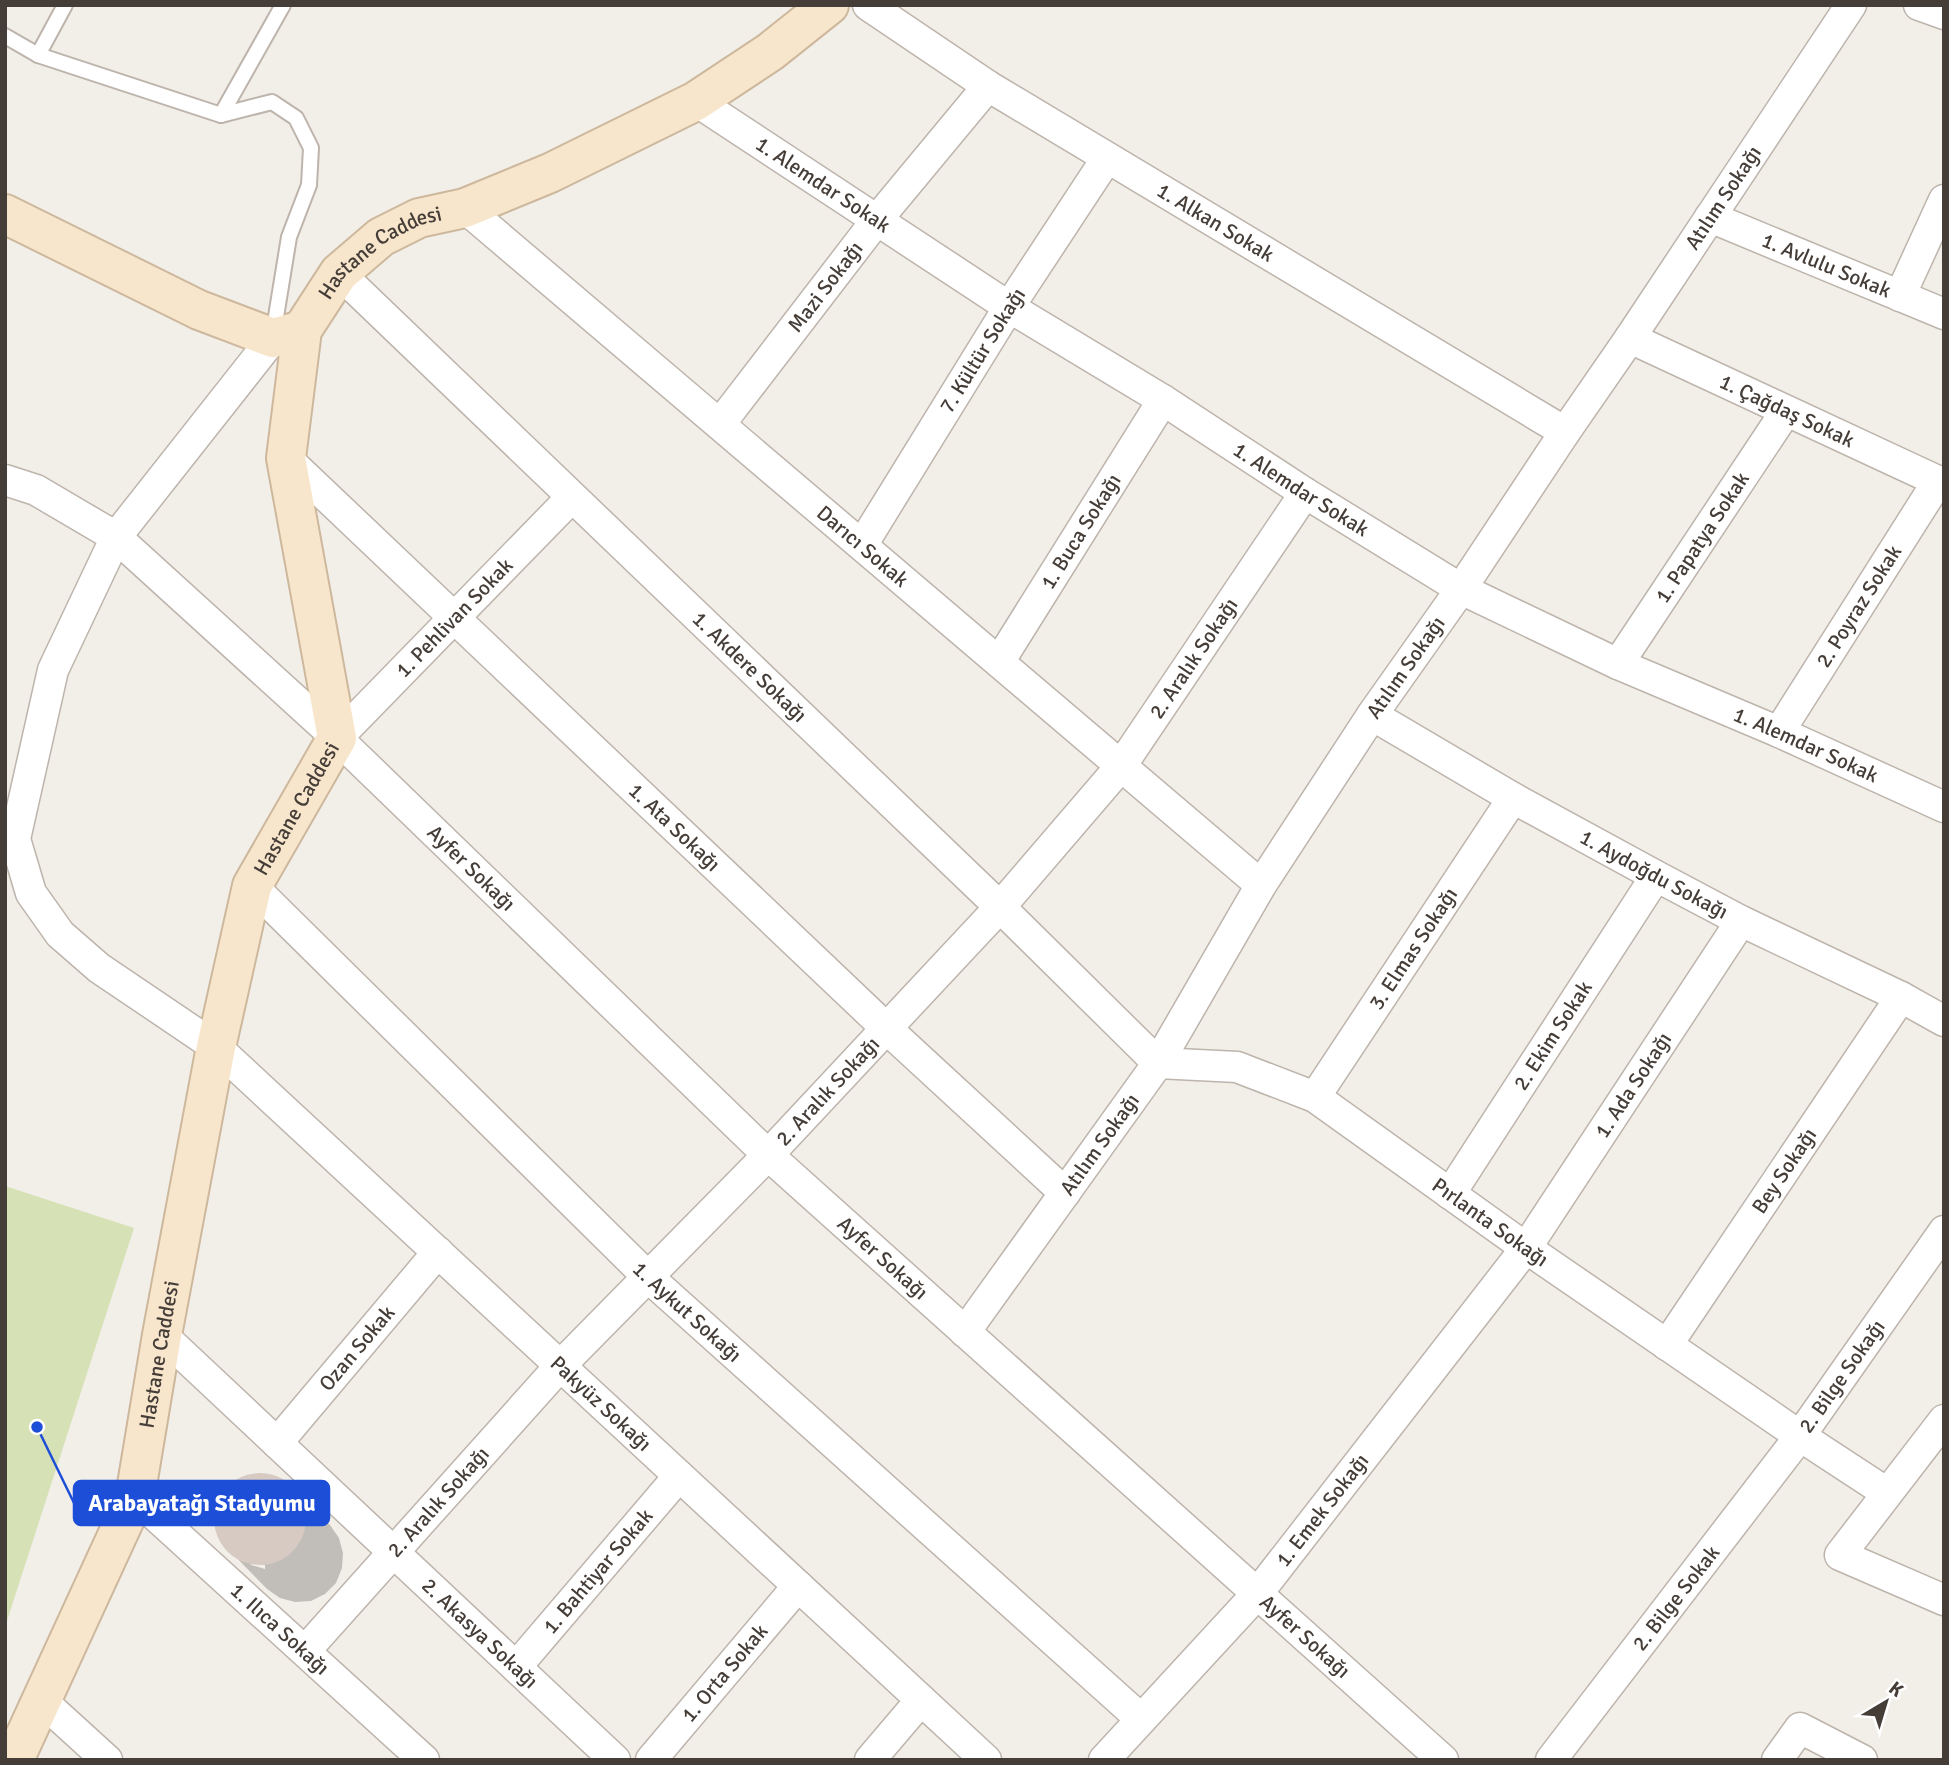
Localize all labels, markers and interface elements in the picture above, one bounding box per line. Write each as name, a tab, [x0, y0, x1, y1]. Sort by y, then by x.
street label: 1. Alemdar Sokak	[751, 131, 896, 239]
street label: Atılım Sokağı	[1679, 141, 1767, 255]
street label: 1. Alkan Sokak	[1152, 177, 1279, 268]
street label: Hastane Caddesi	[312, 200, 444, 304]
street label: 1. Avlulu Sokak	[1758, 227, 1895, 304]
street label: Mazi Sokağı	[782, 236, 869, 338]
street label: 7. Kültür Sokağı	[934, 283, 1031, 418]
street label: 1. Çağdaş Sokak	[1715, 368, 1859, 454]
street label: 1. Alemdar Sokak	[1228, 436, 1374, 542]
street label: 1. Papatya Sokak	[1649, 467, 1755, 608]
street label: 1. Buca Sokağı	[1035, 469, 1127, 594]
street label: Darıcı Sokak	[811, 500, 914, 593]
street label: 2. Poyraz Sokak	[1810, 540, 1907, 672]
street label: 1. Pehlivan Sokak	[390, 552, 519, 683]
street label: 2. Aralık Sokağı	[1144, 593, 1244, 724]
street label: 1. Akdere Sokağı	[687, 606, 813, 728]
street label: Atılım Sokağı	[1361, 611, 1451, 724]
street label: 1. Alemdar Sokak	[1730, 701, 1883, 789]
street label: Hastane Caddesi	[248, 737, 345, 880]
street label: 1. Ata Sokağı	[623, 777, 726, 877]
street label: Ayfer Sokağı	[422, 819, 521, 917]
street label: 1. Aydoğdu Sokağı	[1575, 824, 1733, 925]
street label: 3. Elmas Sokağı	[1363, 883, 1463, 1015]
street label: 2. Ekim Sokak	[1508, 975, 1598, 1095]
street label: 1. Ada Sokağı	[1589, 1027, 1677, 1143]
street label: 2. Aralık Sokağı	[770, 1031, 885, 1151]
street label: Atılım Sokağı	[1054, 1088, 1145, 1200]
street label: Bey Sokağı	[1746, 1123, 1822, 1219]
street label: Pırlanta Sokağı	[1427, 1172, 1553, 1272]
street label: Ayfer Sokağı	[832, 1211, 934, 1305]
street label: 1. Aykut Sokağı	[627, 1256, 747, 1368]
street label: Hastane Caddesi	[134, 1279, 185, 1430]
street label: Ozan Sokak	[313, 1300, 401, 1396]
street label: 2. Bilge Sokağı	[1793, 1314, 1891, 1438]
street label: Pakyüz Sokağı	[545, 1350, 657, 1457]
street label: 2. Aralık Sokağı	[382, 1441, 495, 1563]
street label: 1. Emek Sokağı	[1270, 1448, 1374, 1572]
callout: Arabayatağı Stadyumu	[74, 1481, 329, 1525]
text: Arabayatağı Stadyumu	[88, 1489, 316, 1518]
street label: 1. Bahtiyar Sokak	[537, 1503, 659, 1639]
street label: 2. Bilge Sokak	[1627, 1540, 1725, 1656]
street label: 2. Akasya Sokağı	[416, 1572, 544, 1694]
street label: 1. Ilıca Sokağı	[225, 1577, 335, 1681]
street label: Ayfer Sokağı	[1254, 1589, 1356, 1684]
street label: 1. Orta Sokak	[676, 1618, 774, 1727]
north arrow	[1851, 1667, 1921, 1737]
text: K	[1884, 1676, 1908, 1703]

